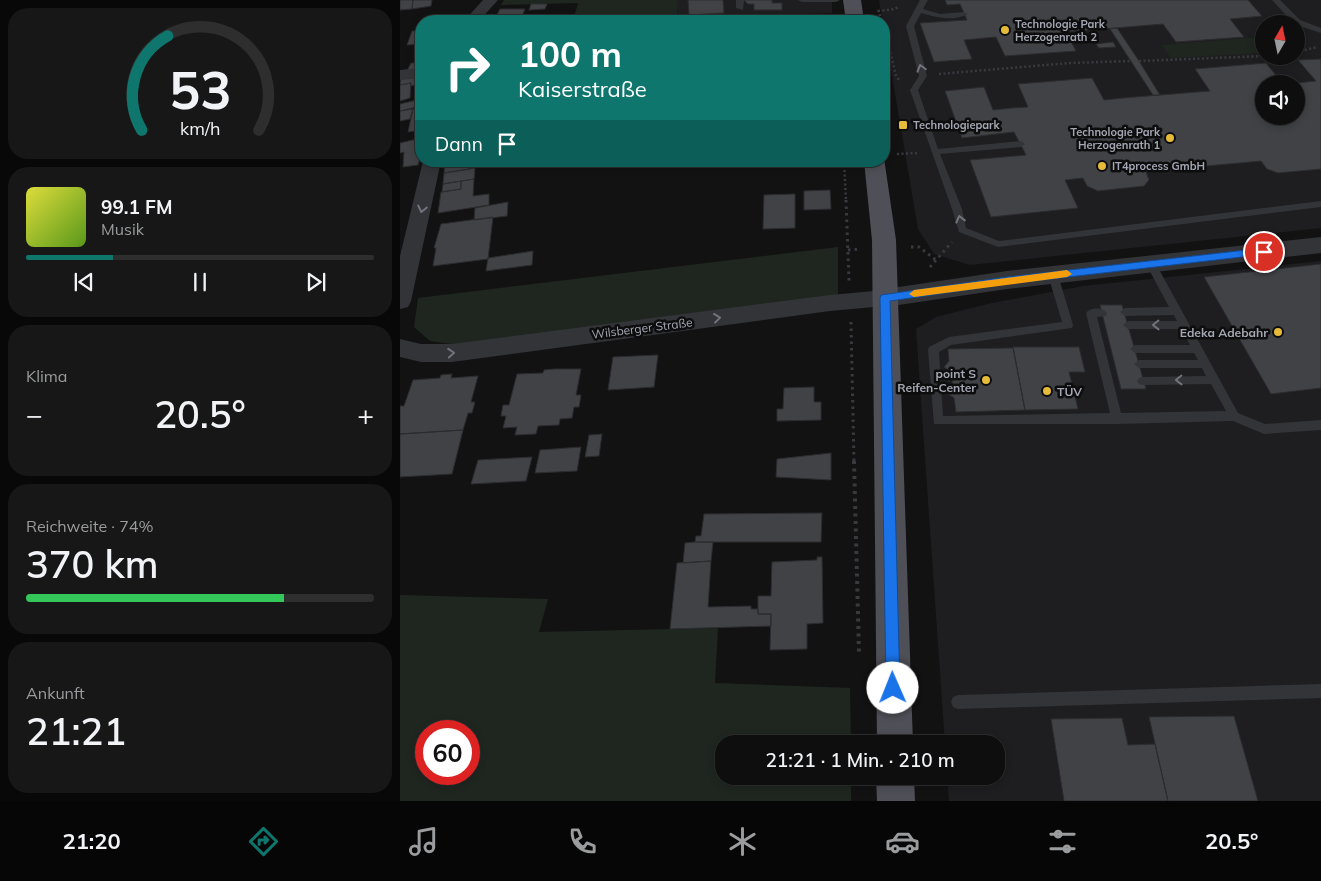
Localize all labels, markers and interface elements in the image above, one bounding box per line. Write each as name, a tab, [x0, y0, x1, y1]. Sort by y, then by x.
north arrow	[1255, 15, 1305, 65]
map controls	[1255, 15, 1305, 125]
place label: Technologie Park Herzogenrath 2	[1015, 17, 1106, 44]
marker: Technologie Park Herzogenrath 2	[999, 24, 1011, 36]
text: 100 m	[518, 32, 622, 76]
icon: right	[435, 35, 500, 100]
text: 53	[169, 57, 231, 122]
one-way arrow	[916, 64, 926, 72]
text: Kaiserstraße	[518, 75, 647, 103]
button: sound	[1255, 75, 1305, 125]
text: km/h	[180, 117, 220, 139]
place label: Technologiepark	[913, 118, 1000, 132]
marker: Technologiepark	[897, 119, 909, 131]
place label: Technologie Park Herzogenrath 1	[1070, 125, 1161, 152]
icon: arrive	[493, 130, 521, 158]
text: Dann	[435, 132, 483, 156]
marker: Technologie Park Herzogenrath 1	[1164, 132, 1176, 144]
place label: IT4process GmbH	[1112, 159, 1205, 173]
marker: IT4process GmbH	[1096, 160, 1108, 172]
text: 99.1 FM	[101, 195, 173, 219]
one-way arrow	[417, 205, 428, 213]
one-way arrow	[955, 215, 966, 224]
text: Musik	[101, 219, 144, 239]
pin	[1243, 231, 1285, 273]
icon: arrive	[1250, 238, 1278, 266]
icon: previous	[70, 268, 98, 296]
icon: pause	[186, 268, 214, 296]
icon: next	[302, 268, 330, 296]
one-way arrow	[713, 313, 721, 324]
street label: Wilsberger Straße	[591, 314, 693, 342]
one-way arrow	[1152, 320, 1160, 330]
place label: Edeka Adebahr	[1180, 325, 1268, 340]
marker: Edeka Adebahr	[1272, 326, 1284, 338]
one-way arrow	[448, 347, 456, 358]
text: Klima	[26, 366, 67, 386]
place label: point S Reifen-Center	[897, 366, 976, 395]
marker: point S Reifen-Center	[980, 374, 992, 386]
one-way arrow	[1175, 375, 1182, 385]
place label: TÜV	[1057, 384, 1082, 399]
marker: TÜV	[1041, 385, 1053, 397]
text: 20.5°	[154, 390, 246, 438]
text: −	[26, 397, 43, 432]
text: +	[357, 397, 374, 432]
text: Reichweite · 74%	[26, 516, 153, 536]
text: 370 km	[26, 540, 159, 588]
position arrow	[866, 661, 918, 713]
text: Ankunft	[26, 683, 85, 703]
text: 21:21	[26, 707, 126, 755]
speed limit sign: 60	[415, 720, 480, 785]
text: 21:21 · 1 Min. · 210 m	[765, 748, 955, 772]
icon: directions	[246, 824, 281, 859]
icon: music	[406, 824, 441, 859]
icon: phone	[565, 824, 600, 859]
icon: climate	[725, 824, 760, 859]
icon: car	[885, 824, 920, 859]
icon: filters	[1045, 824, 1080, 859]
text: 21:20	[62, 827, 121, 855]
text: 20.5°	[1205, 827, 1258, 855]

